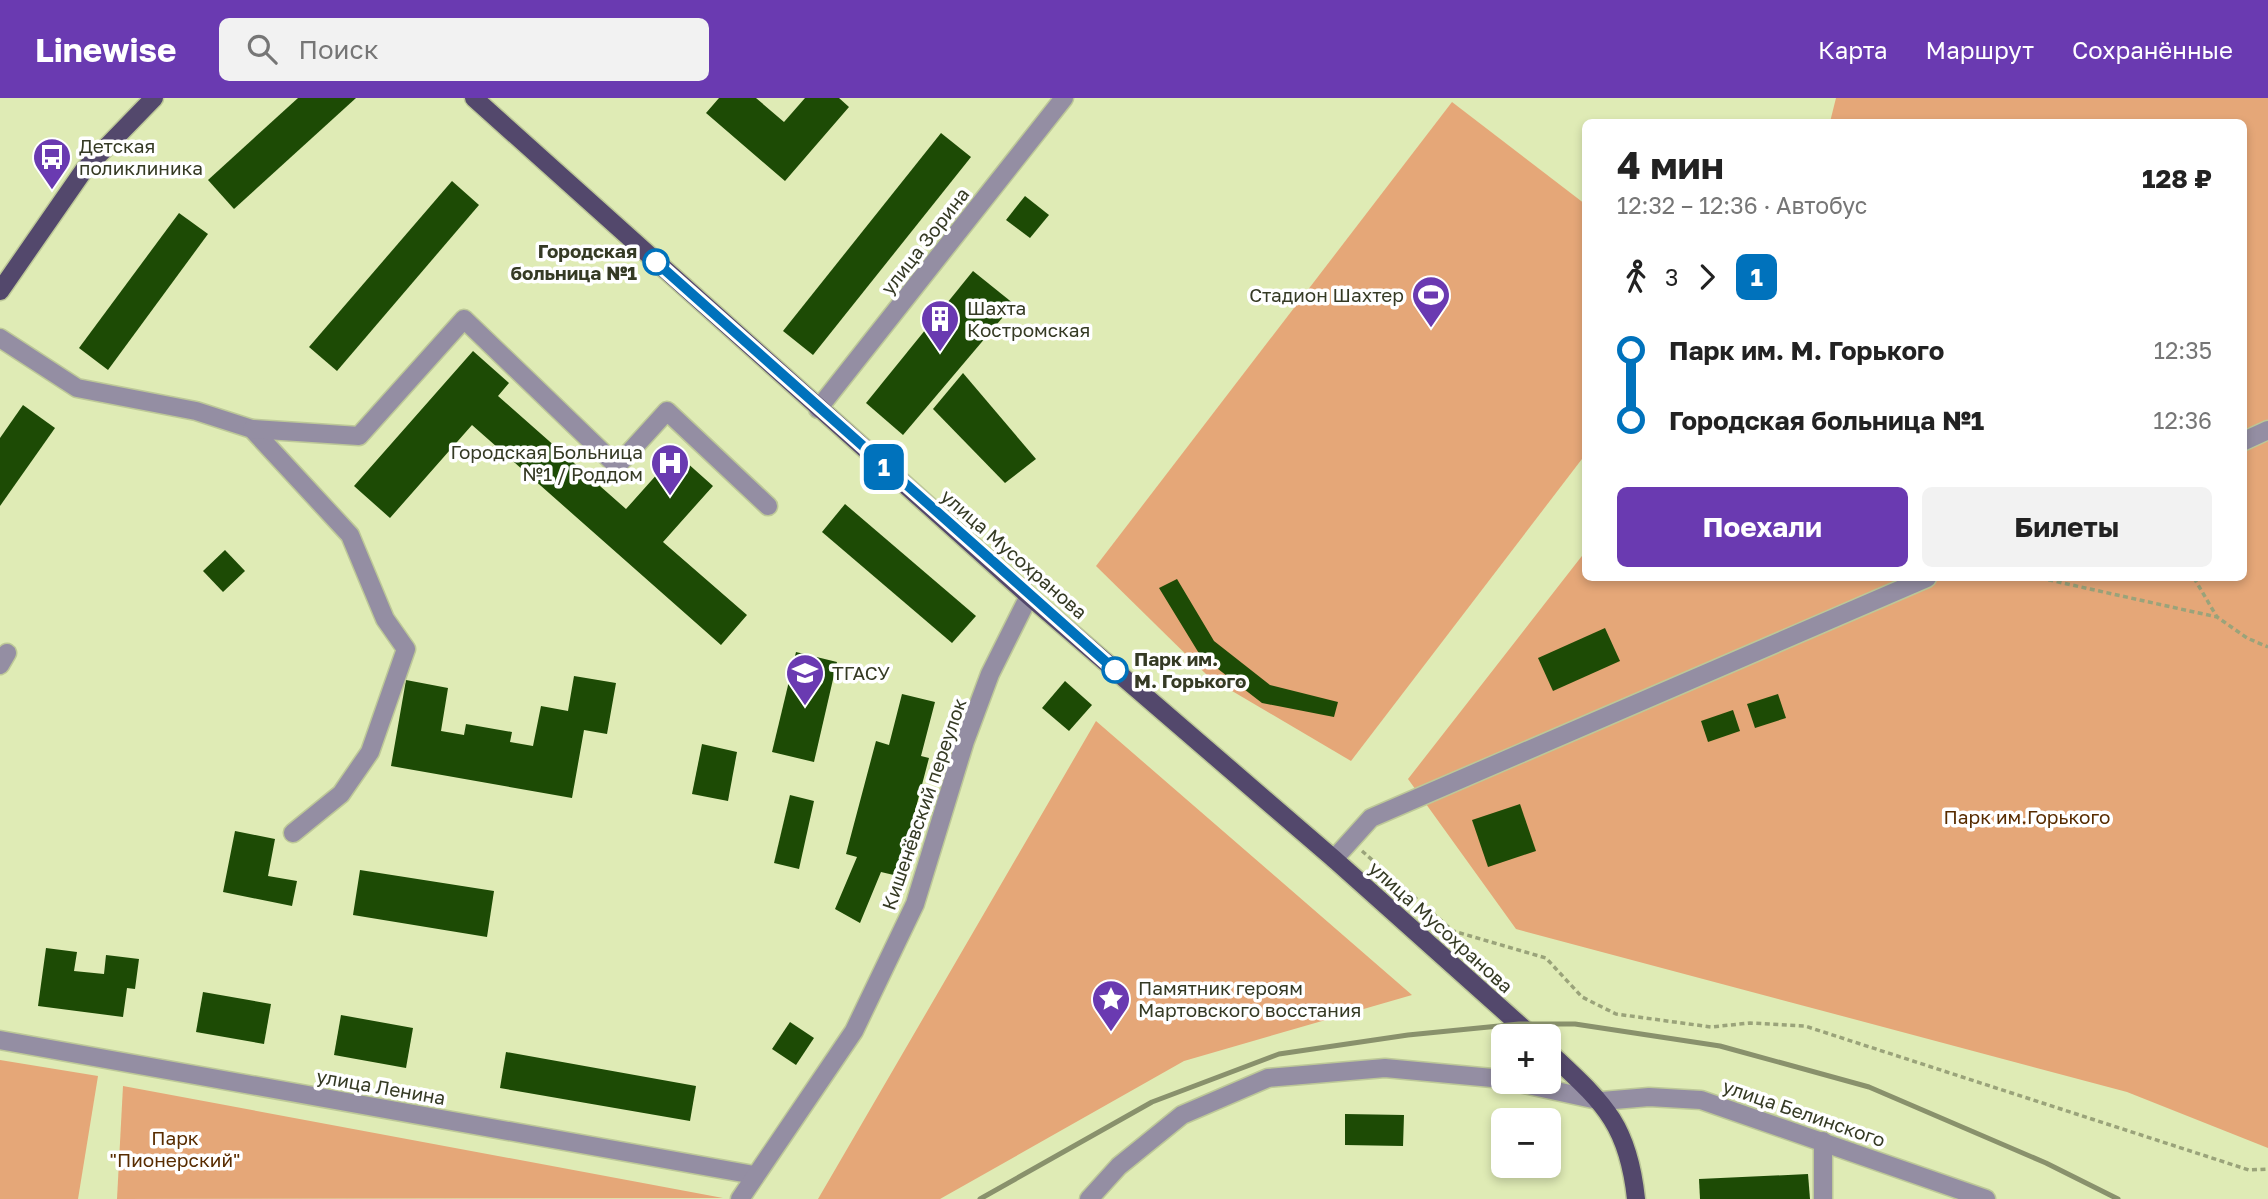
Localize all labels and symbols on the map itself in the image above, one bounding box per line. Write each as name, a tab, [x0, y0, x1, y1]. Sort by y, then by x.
place label: Детская поликлиника	[79, 134, 203, 179]
bus stop icon: Детская поликлиника	[31, 136, 73, 191]
street label: улица Зорина	[876, 183, 974, 299]
place label: Городская больница №1	[511, 239, 637, 284]
marker: Городская больница №1	[643, 249, 669, 275]
sports icon: Стадион Шахтер	[1410, 274, 1452, 329]
place label: Стадион Шахтер	[1249, 283, 1404, 306]
place label: Шахта Костромская	[967, 296, 1090, 341]
building icon: Шахта Костромская	[919, 298, 961, 353]
place label: Городская Больница №1 / Роддом	[450, 440, 643, 485]
hospital icon: Городская Больница №1 / Роддом	[649, 442, 691, 497]
line badge: 1	[861, 444, 907, 490]
street label: улица Мусохранова	[937, 484, 1092, 623]
place label: Парк им. М. Горького	[1134, 647, 1246, 692]
school or university icon: ТГАСУ	[784, 652, 826, 707]
marker: Парк им. М. Горького	[1102, 657, 1128, 683]
place label: ТГАСУ	[832, 661, 890, 684]
street label: Кишенёвский переулок	[876, 695, 971, 913]
park label: Парк им.Горького	[1944, 805, 2110, 828]
street label: улица Мусохранова	[1365, 856, 1518, 997]
place label: Памятник героям Мартовского восстания	[1138, 976, 1361, 1021]
place icon: Памятник героям Мартовского восстания	[1090, 978, 1132, 1033]
street label: улица Ленина	[315, 1064, 447, 1109]
street label: улица Белинского	[1720, 1074, 1888, 1151]
park label: Парк "Пионерский"	[110, 1126, 240, 1171]

